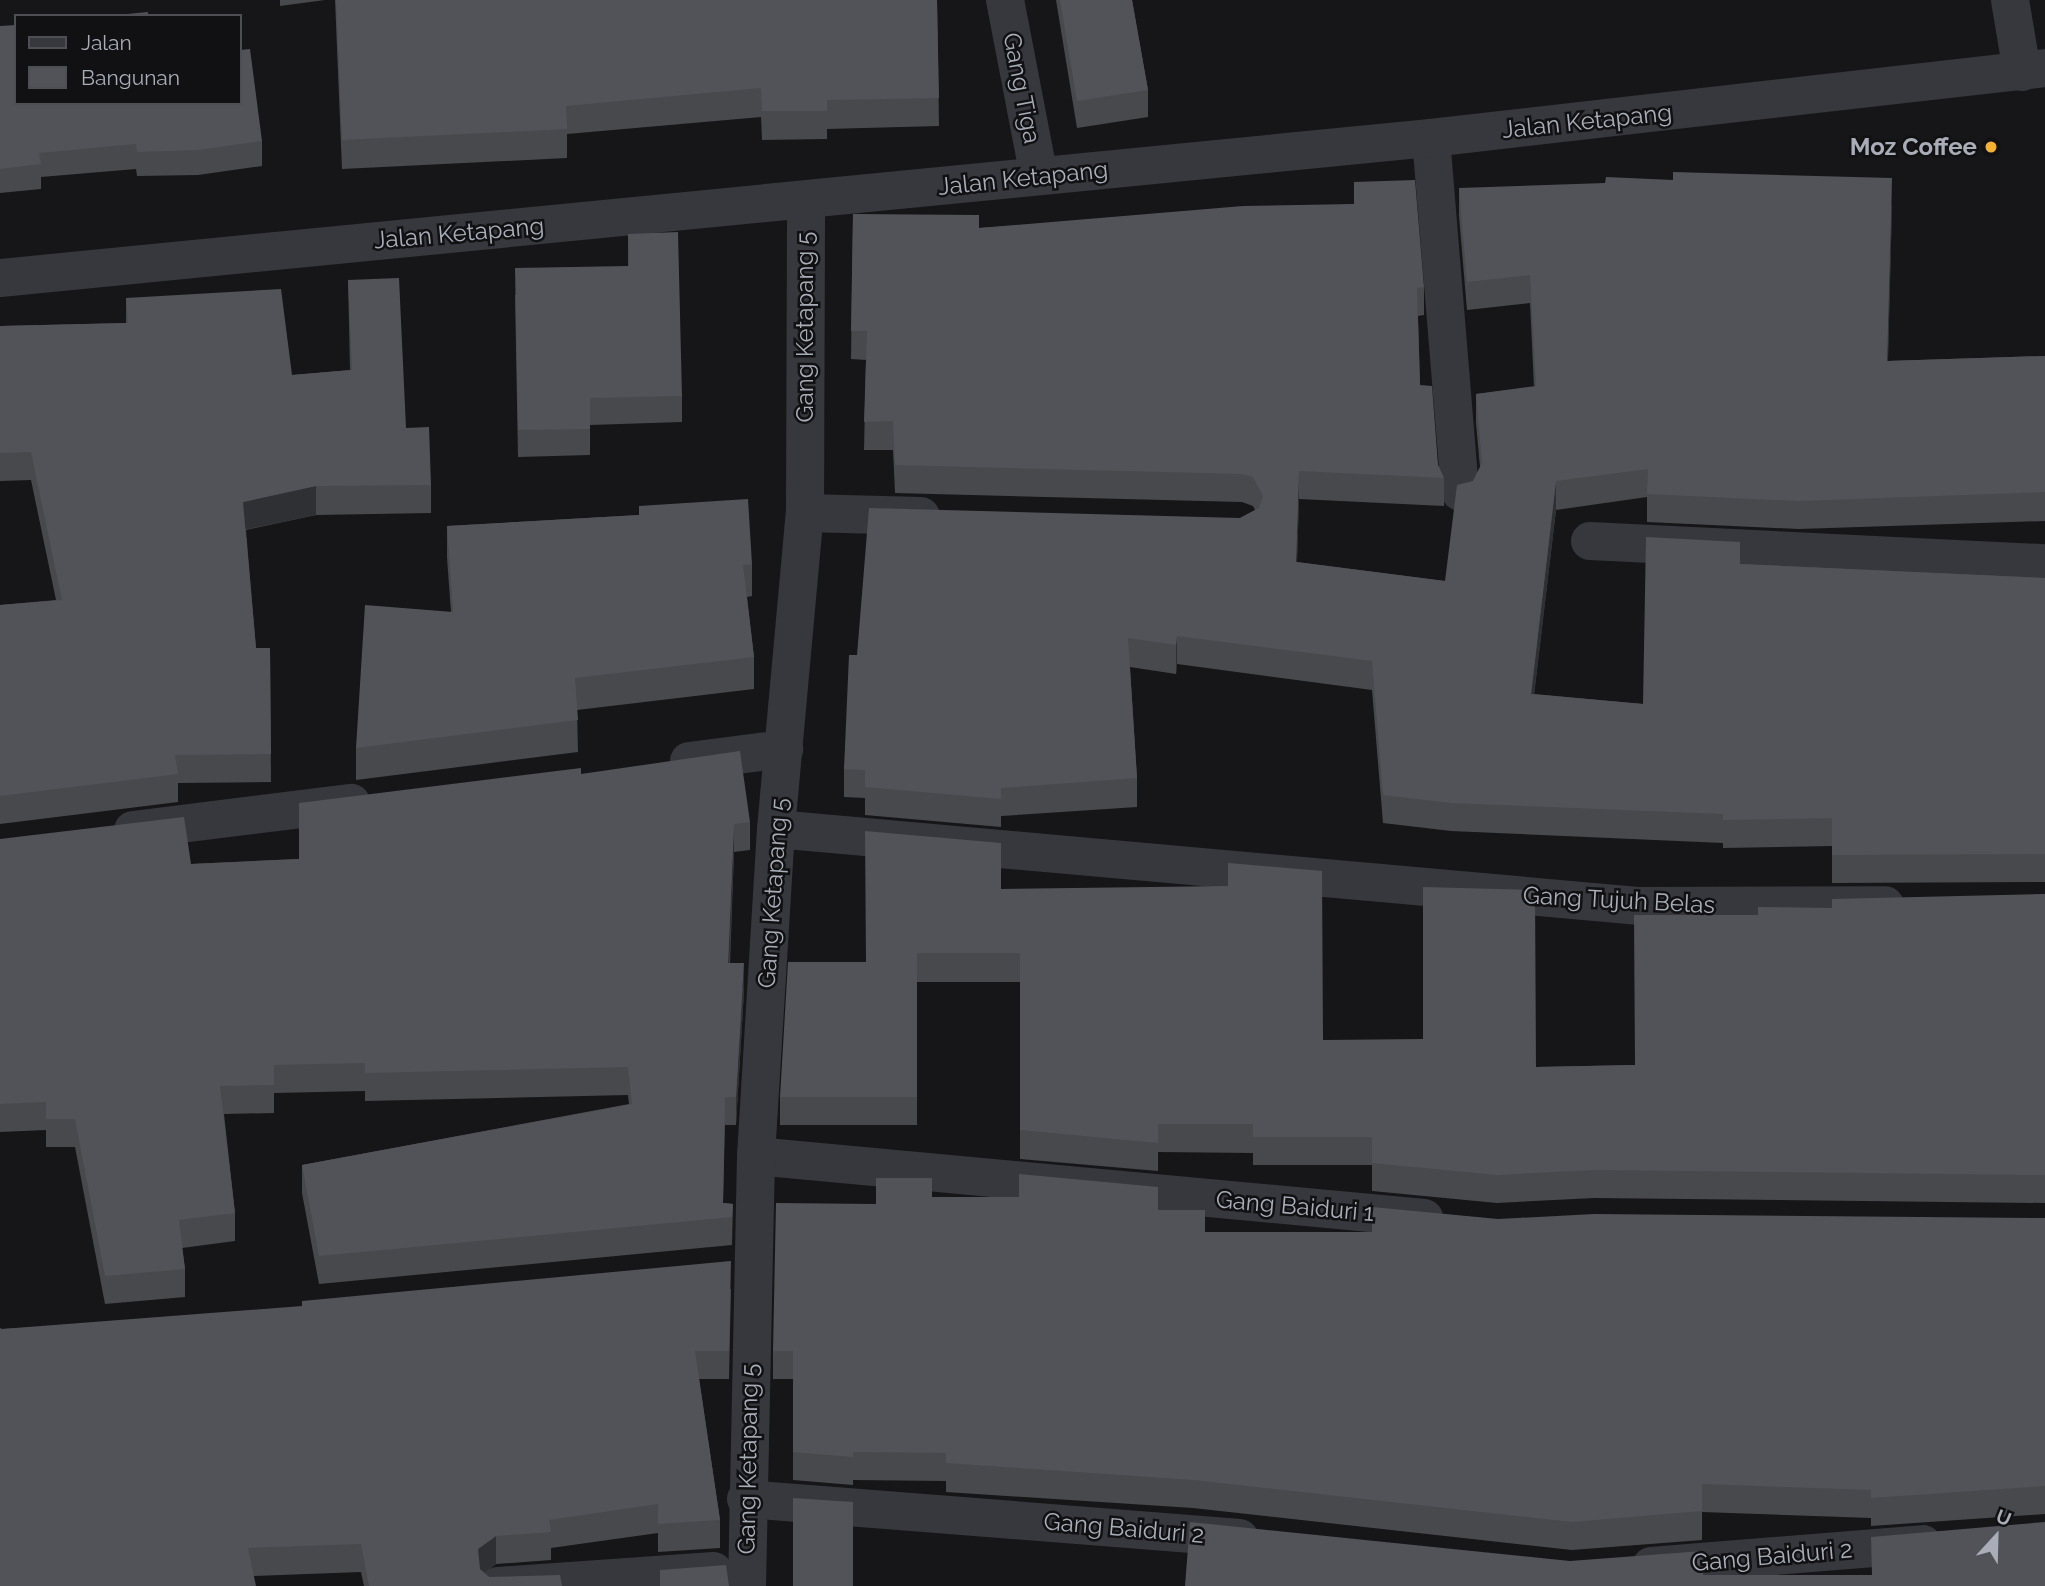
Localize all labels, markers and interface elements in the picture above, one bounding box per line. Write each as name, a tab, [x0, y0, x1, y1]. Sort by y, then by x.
legend	[14, 14, 242, 105]
text: Jalan	[81, 30, 132, 55]
street label: Gang Tiga	[997, 30, 1047, 146]
text: Bangunan	[81, 65, 180, 90]
street label: Jalan Ketapang	[1501, 98, 1673, 144]
place label: Moz Coffee	[1850, 133, 1977, 161]
marker: Moz Coffee	[1983, 139, 1999, 155]
street label: Jalan Ketapang	[937, 155, 1109, 201]
street label: Jalan Ketapang	[373, 211, 545, 255]
street label: Gang Ketapang 5	[791, 232, 819, 422]
street label: Gang Ketapang 5	[752, 797, 794, 989]
street label: Gang Tujuh Belas	[1522, 881, 1716, 919]
street label: Gang Baiduri 1	[1215, 1185, 1375, 1227]
street label: Gang Ketapang 5	[732, 1363, 764, 1555]
north arrow	[1961, 1502, 2031, 1572]
text: U	[1993, 1505, 2015, 1530]
street label: Gang Baiduri 2	[1043, 1507, 1205, 1549]
street label: Gang Baiduri 2	[1691, 1535, 1853, 1577]

